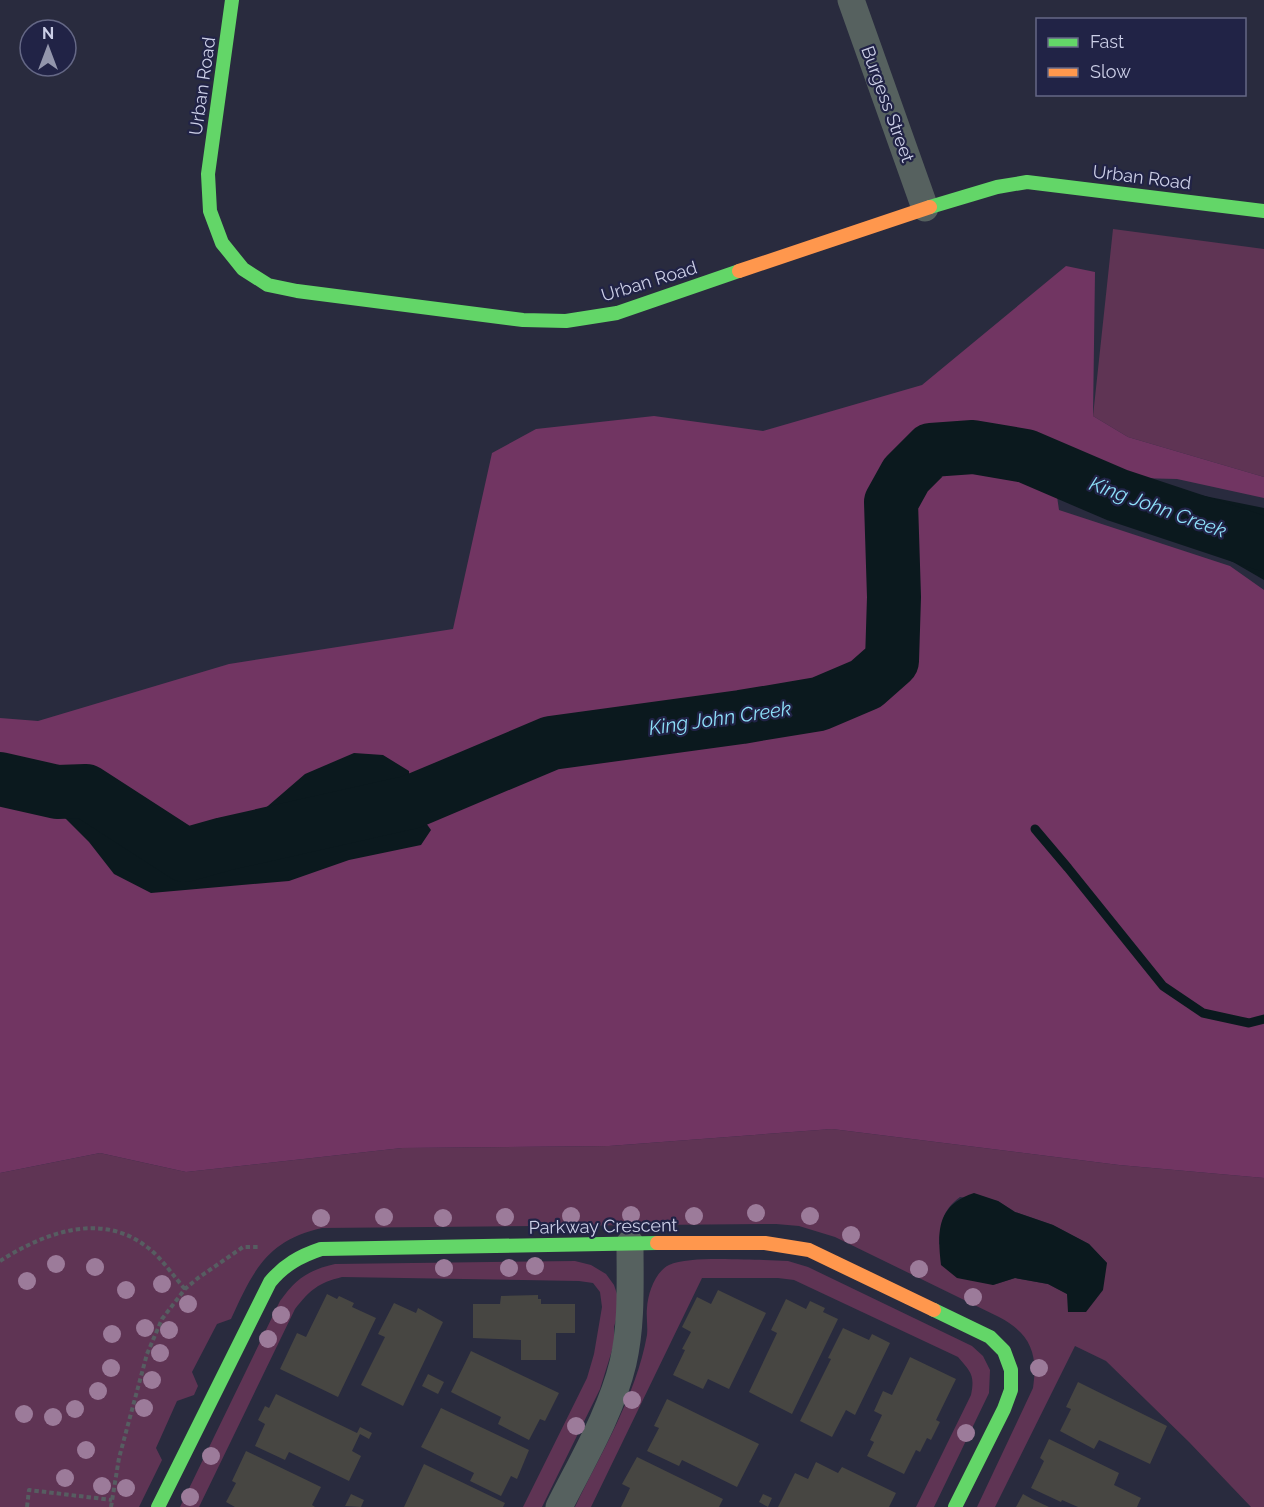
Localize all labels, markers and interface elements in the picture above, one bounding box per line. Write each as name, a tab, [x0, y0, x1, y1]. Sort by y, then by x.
north arrow	[18, 18, 78, 78]
legend	[1036, 18, 1246, 96]
text: N	[42, 24, 54, 43]
text: Fast	[1090, 31, 1124, 52]
street label: Urban Road	[185, 36, 219, 136]
street label: Burgess Street	[857, 43, 919, 165]
text: Slow	[1090, 61, 1131, 82]
street label: Urban Road	[1092, 161, 1192, 193]
street label: Urban Road	[599, 256, 699, 306]
water label: King John Creek	[1086, 471, 1230, 543]
water label: King John Creek	[647, 696, 793, 740]
street label: Parkway Crescent	[528, 1214, 678, 1238]

